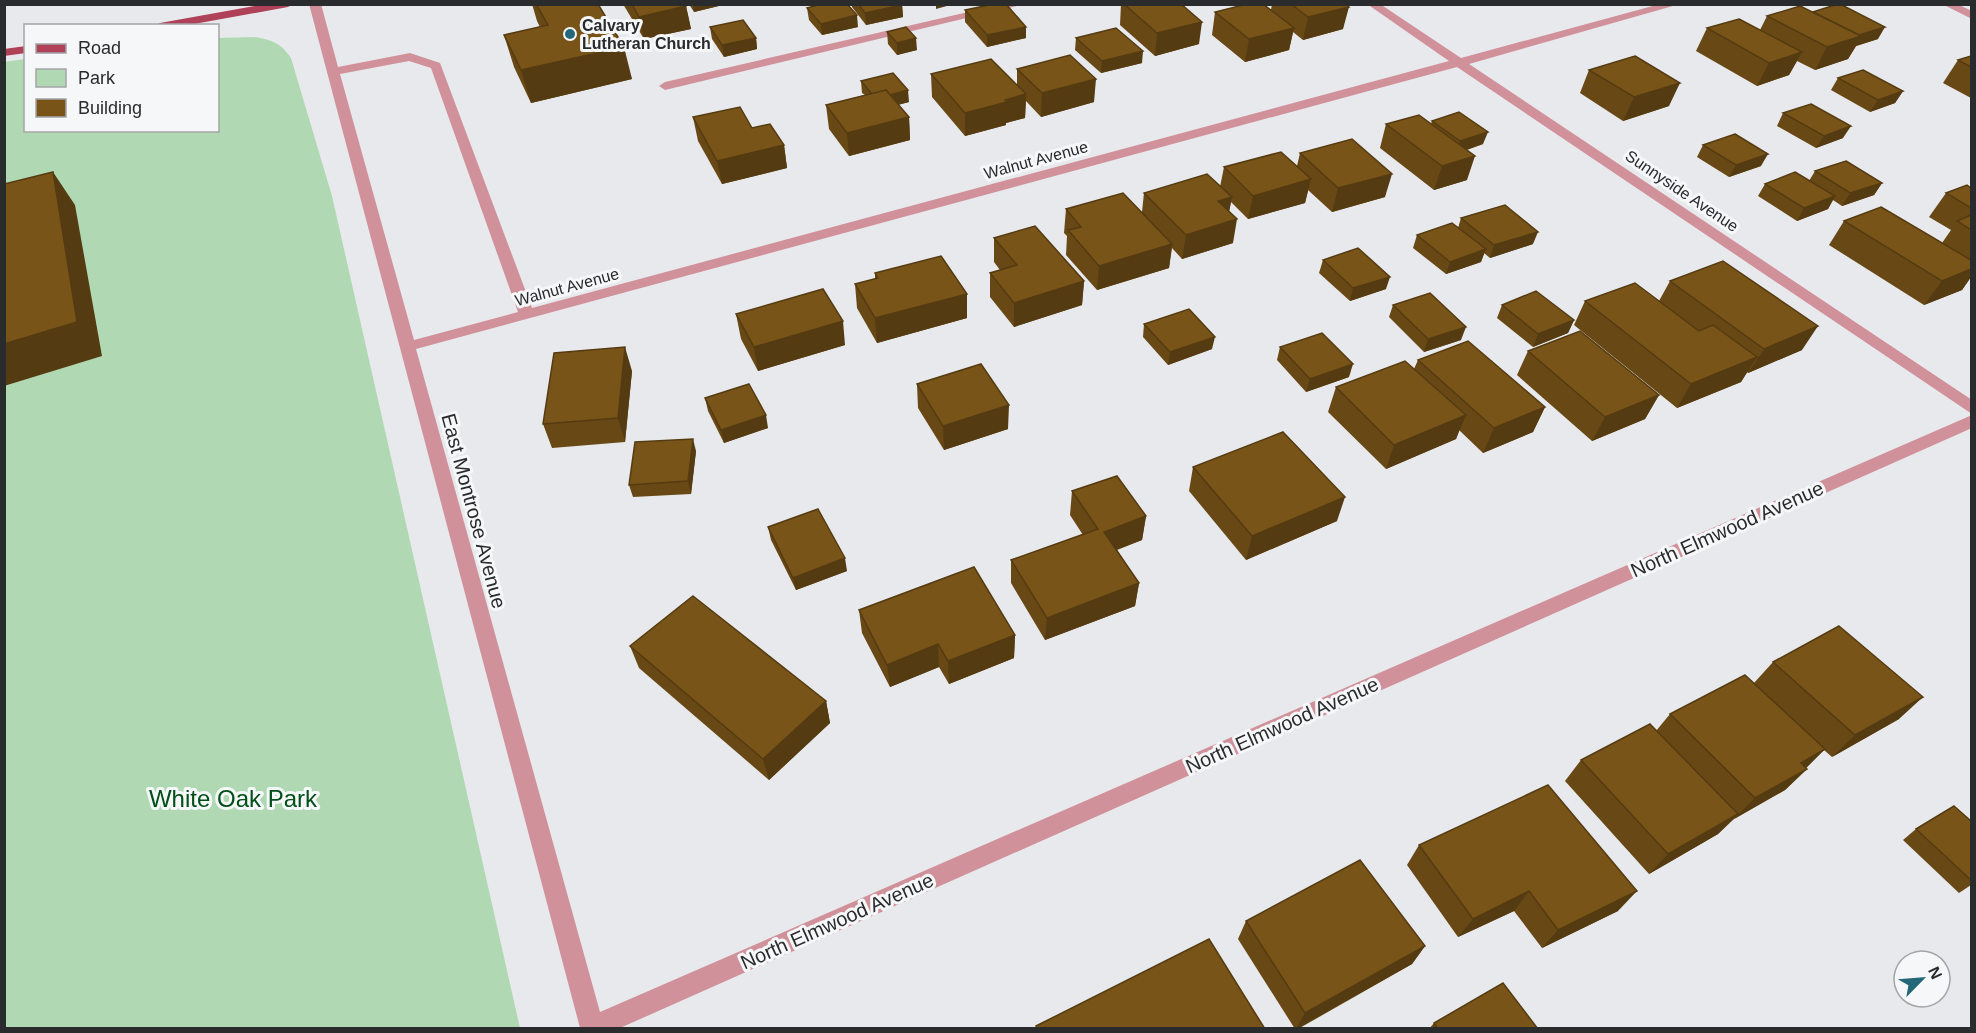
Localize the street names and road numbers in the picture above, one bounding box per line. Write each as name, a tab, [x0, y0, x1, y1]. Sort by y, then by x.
street label: Walnut Avenue	[982, 138, 1090, 182]
street label: Sunnyside Avenue	[1622, 147, 1742, 235]
street label: Walnut Avenue	[513, 265, 621, 309]
street label: East Montrose Avenue	[437, 411, 511, 611]
street label: North Elmwood Avenue	[1627, 477, 1827, 581]
street label: North Elmwood Avenue	[1182, 673, 1382, 777]
street label: North Elmwood Avenue	[737, 869, 937, 973]

